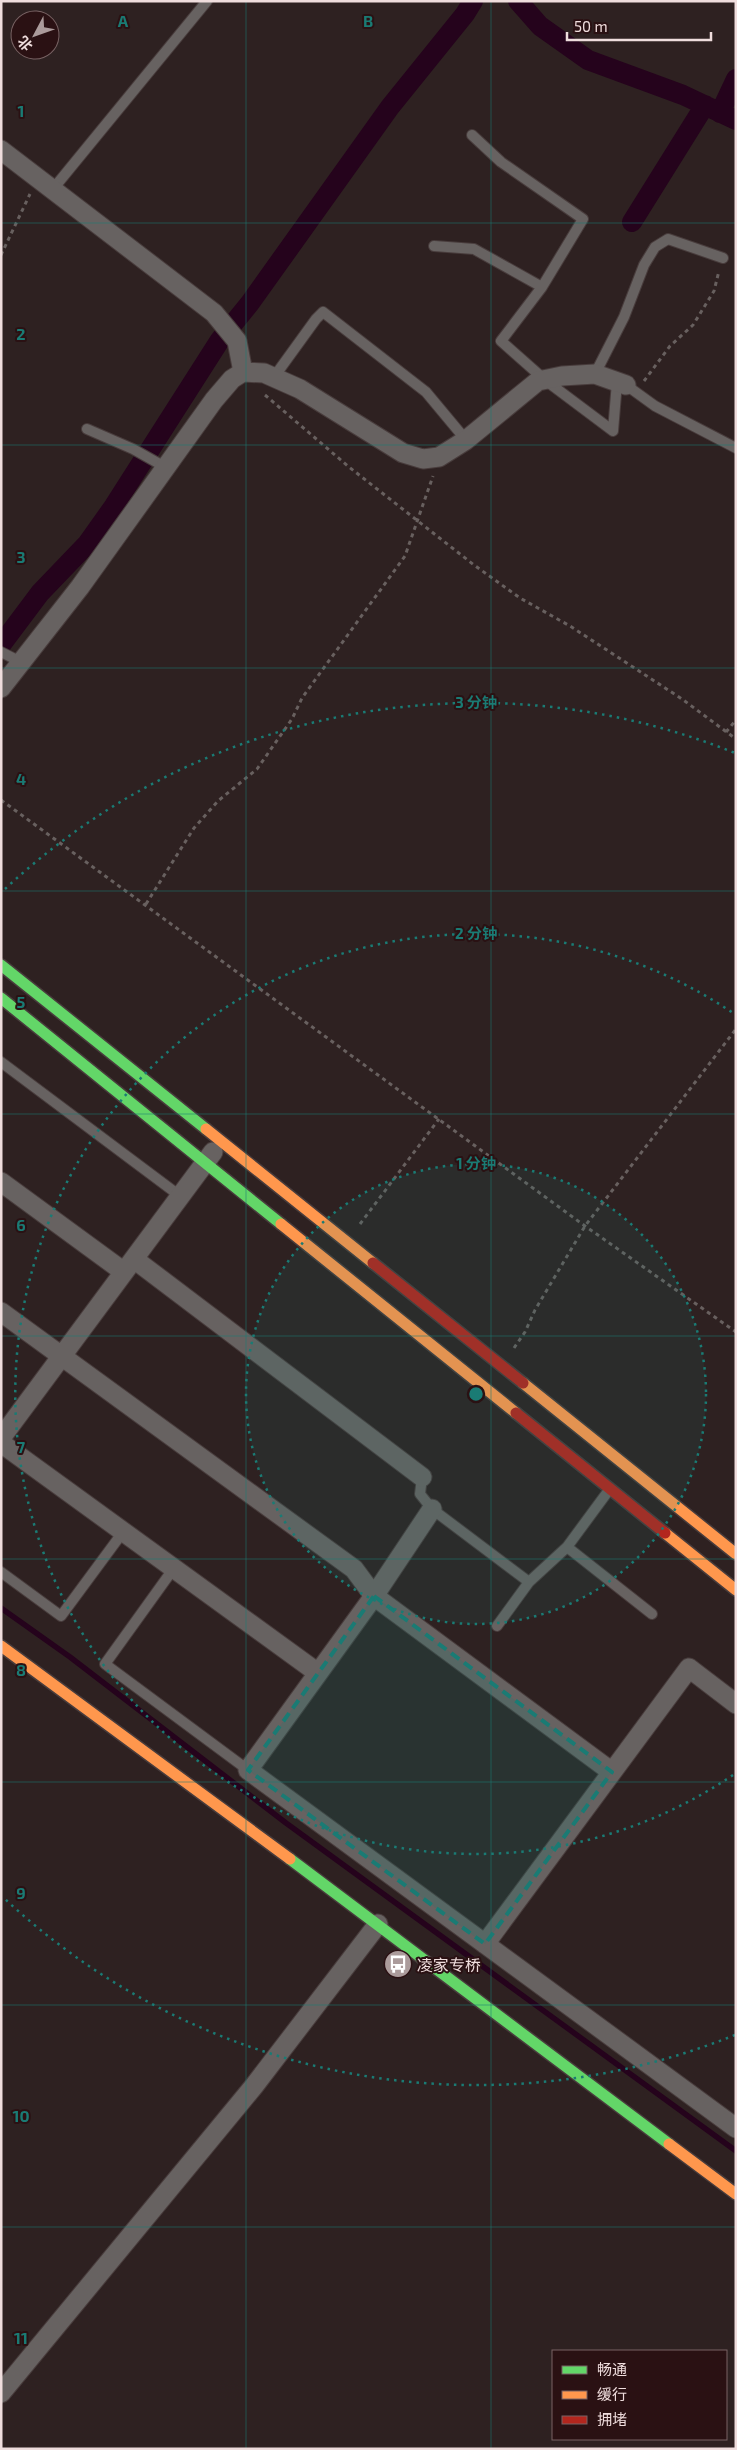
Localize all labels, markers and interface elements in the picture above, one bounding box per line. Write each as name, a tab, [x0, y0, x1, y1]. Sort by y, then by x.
north arrow	[10, 10, 60, 60]
scale bar	[567, 10, 711, 42]
text: A	[118, 11, 129, 30]
text: B	[363, 11, 373, 30]
text: 50 m	[574, 17, 608, 35]
text: 北	[14, 33, 36, 55]
text: 1	[18, 101, 24, 120]
text: 2	[16, 324, 26, 343]
text: 3	[16, 547, 26, 566]
text: 3 分钟	[455, 693, 497, 711]
text: 4	[16, 769, 26, 788]
text: 2 分钟	[455, 924, 497, 942]
text: 5	[17, 992, 26, 1011]
text: 1 分钟	[456, 1154, 496, 1172]
text: 6	[16, 1215, 26, 1234]
centre of rings	[467, 1385, 485, 1403]
text: 7	[17, 1437, 26, 1456]
text: 8	[16, 1660, 26, 1679]
text: 9	[16, 1883, 26, 1902]
bus stop icon: 凌家专桥	[383, 1949, 413, 1979]
place label: 凌家专桥	[417, 1955, 481, 1974]
text: 10	[12, 2106, 30, 2125]
text: 11	[14, 2328, 28, 2347]
legend	[552, 2350, 727, 2440]
text: 畅通	[597, 2360, 627, 2378]
text: 缓行	[597, 2385, 627, 2403]
text: 拥堵	[597, 2410, 627, 2428]

